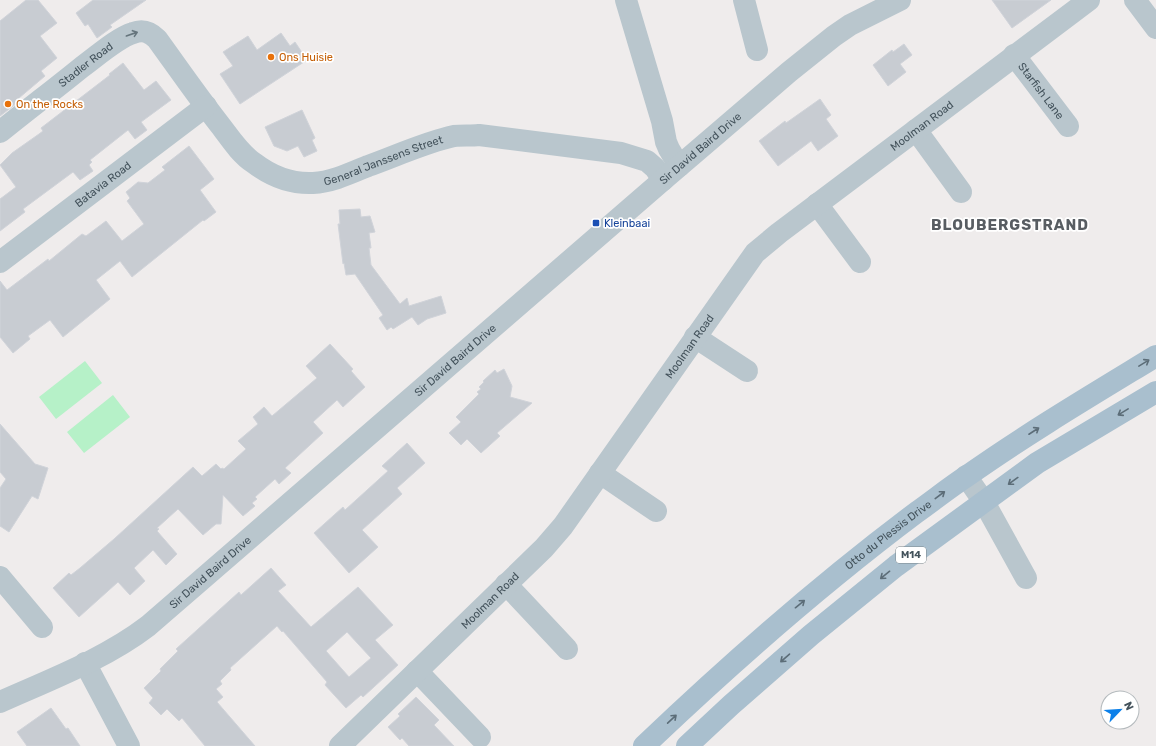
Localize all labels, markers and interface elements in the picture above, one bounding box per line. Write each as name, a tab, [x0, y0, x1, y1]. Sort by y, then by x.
one-way arrow	[126, 29, 138, 37]
street label: Stadler Road	[56, 39, 115, 90]
place label: Ons Huisie	[279, 51, 333, 64]
marker: Ons Huisie	[266, 52, 276, 62]
street label: Starfish Lane	[1016, 60, 1067, 122]
place label: On the Rocks	[16, 98, 84, 111]
street label: Moolman Road	[888, 98, 956, 154]
marker: On the Rocks	[3, 99, 13, 109]
street label: Sir David Baird Drive	[657, 109, 744, 187]
street label: General Janssens Street	[322, 132, 445, 188]
street label: Batavia Road	[72, 159, 134, 210]
district label: BLOUBERGSTRAND	[931, 216, 1089, 234]
place label: Kleinbaai	[604, 217, 650, 230]
marker: Kleinbaai	[591, 218, 601, 228]
street label: Moolman Road	[662, 312, 716, 381]
street label: Sir David Baird Drive	[412, 321, 499, 399]
one-way arrow	[1138, 359, 1149, 367]
one-way arrow	[1118, 408, 1129, 416]
one-way arrow	[1028, 427, 1039, 435]
one-way arrow	[1007, 477, 1018, 485]
one-way arrow	[935, 491, 946, 500]
street label: Otto du Plessis Drive	[842, 497, 934, 572]
street label: Sir David Baird Drive	[167, 533, 254, 611]
road number: M14	[896, 547, 926, 563]
street label: Moolman Road	[458, 570, 522, 631]
one-way arrow	[880, 570, 891, 579]
one-way arrow	[795, 600, 806, 609]
one-way arrow	[780, 653, 790, 662]
north arrow	[1100, 690, 1140, 730]
text: N	[1121, 700, 1136, 712]
one-way arrow	[667, 714, 677, 724]

